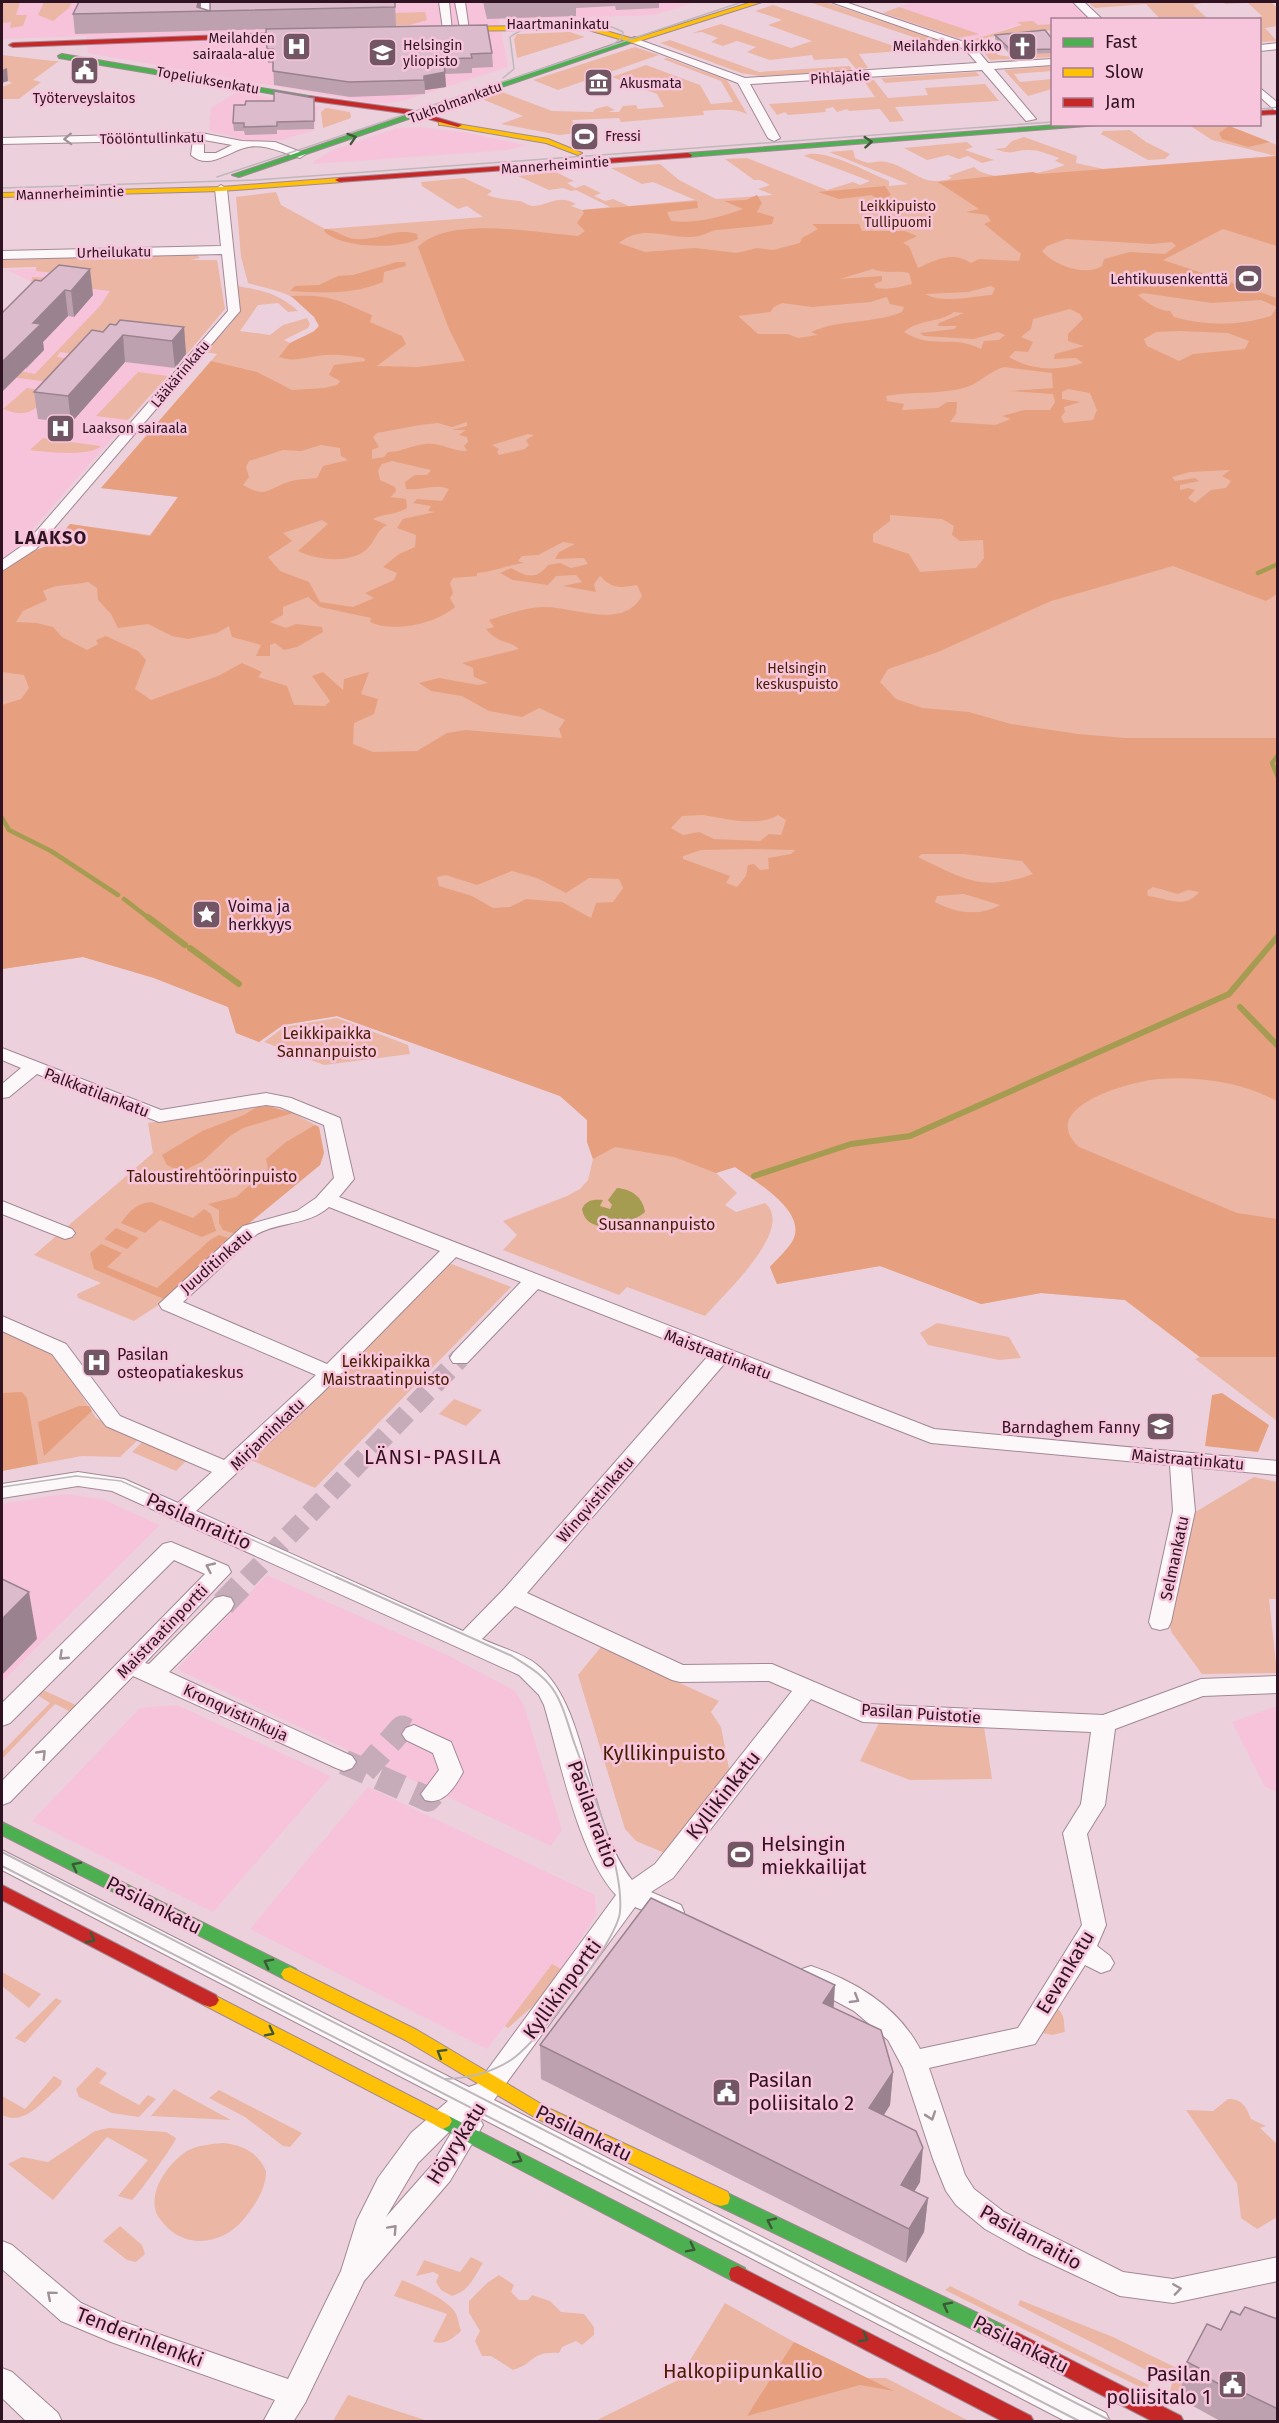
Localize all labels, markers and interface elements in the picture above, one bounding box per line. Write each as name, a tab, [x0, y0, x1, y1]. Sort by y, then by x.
street label: Haartmaninkatu	[507, 16, 609, 33]
legend	[1051, 18, 1261, 126]
place label: Meilahden sairaala-alue	[193, 30, 275, 63]
hospital icon: Meilahden sairaala-alue	[280, 30, 312, 62]
church icon: Meilahden kirkko	[1007, 30, 1039, 62]
text: Fast	[1105, 31, 1138, 53]
school or university icon: Helsingin yliopisto	[366, 37, 398, 69]
place label: Helsingin yliopisto	[403, 37, 462, 70]
place label: Meilahden kirkko	[893, 38, 1002, 55]
public building icon: Työterveyslaitos	[68, 55, 100, 87]
text: Slow	[1105, 61, 1144, 83]
street label: Topeliuksenkatu	[155, 63, 261, 98]
museum icon: Akusmata	[583, 67, 615, 99]
street label: Pihlajatie	[810, 67, 871, 88]
place label: Akusmata	[620, 75, 682, 92]
street label: Tukholmankatu	[406, 78, 504, 127]
place label: Työterveyslaitos	[33, 90, 136, 107]
text: Jam	[1105, 91, 1136, 113]
sports icon: Fressi	[568, 120, 600, 152]
place label: Fressi	[605, 128, 641, 145]
street label: Töölöntullinkatu	[100, 129, 204, 148]
one-way arrow	[346, 132, 357, 145]
one-way arrow	[63, 133, 72, 145]
one-way arrow	[864, 136, 873, 149]
street label: Mannerheimintie	[500, 153, 610, 178]
street label: Mannerheimintie	[15, 183, 125, 204]
park label: Leikkipuisto Tullipuomi	[860, 198, 936, 231]
street label: Urheilukatu	[77, 243, 151, 262]
sports icon: Lehtikuusenkenttä	[1233, 263, 1265, 295]
place label: Lehtikuusenkenttä	[1110, 271, 1228, 288]
street label: Lääkärinkatu	[148, 337, 213, 411]
hospital icon: Laakson sairaala	[45, 412, 77, 444]
place label: Laakson sairaala	[82, 420, 187, 437]
district label: LAAKSO	[14, 527, 88, 549]
park label: Helsingin keskuspuisto	[756, 660, 838, 693]
place label: Voima ja herkkyys	[228, 897, 292, 934]
place icon: Voima ja herkkyys	[191, 899, 223, 931]
park label: Leikkipaikka Sannanpuisto	[277, 1024, 377, 1061]
street label: Palkkatilankatu	[42, 1064, 152, 1121]
park label: Taloustirehtöörinpuisto	[127, 1167, 297, 1186]
park label: Susannanpuisto	[599, 1215, 715, 1234]
street label: Juuditinkatu	[177, 1225, 256, 1298]
street label: Maistraatinkatu	[662, 1325, 774, 1384]
place label: Pasilan osteopatiakeskus	[117, 1345, 244, 1382]
hospital icon: Pasilan osteopatiakeskus	[80, 1347, 112, 1379]
park label: Leikkipaikka Maistraatinpuisto	[322, 1352, 450, 1389]
street label: Mirjaminkatu	[226, 1394, 308, 1474]
school or university icon: Barndaghem Fanny	[1145, 1411, 1177, 1443]
place label: Barndaghem Fanny	[1001, 1418, 1140, 1437]
district label: LÄNSI-PASILA	[364, 1445, 502, 1469]
street label: Maistraatinkatu	[1131, 1445, 1245, 1474]
street label: Winqvistinkatu	[553, 1452, 638, 1546]
street label: Pasilanraitio	[143, 1487, 255, 1555]
street label: Selmankatu	[1156, 1514, 1193, 1602]
one-way arrow	[206, 1563, 217, 1575]
street label: Maistraatinportti	[113, 1581, 212, 1682]
one-way arrow	[59, 1649, 69, 1660]
street label: Kronqvistinkuja	[180, 1680, 291, 1745]
street label: Pasilan Puistotie	[860, 1700, 981, 1727]
park label: Kyllikinpuisto	[602, 1741, 726, 1765]
street label: Kyllikinkatu	[681, 1746, 765, 1844]
one-way arrow	[35, 1751, 46, 1762]
street label: Pasilanraitio	[562, 1757, 624, 1871]
place label: Helsingin miekkailijat	[761, 1832, 867, 1879]
sports icon: Helsingin miekkailijat	[724, 1839, 756, 1871]
one-way arrow	[71, 1861, 82, 1873]
street label: Pasilankatu	[102, 1871, 206, 1939]
street label: Eevankatu	[1031, 1926, 1099, 2018]
one-way arrow	[84, 1932, 95, 1943]
street label: Kyllikinportti	[518, 1934, 606, 2044]
one-way arrow	[264, 1959, 275, 1970]
one-way arrow	[849, 1991, 859, 2003]
one-way arrow	[263, 2024, 274, 2036]
one-way arrow	[437, 2049, 447, 2061]
place label: Pasilan poliisitalo 2	[748, 2068, 854, 2115]
public building icon: Pasilan poliisitalo 2	[711, 2076, 743, 2108]
street label: Höyrykatu	[421, 2098, 491, 2188]
street label: Pasilankatu	[532, 2099, 636, 2167]
one-way arrow	[924, 2111, 937, 2121]
one-way arrow	[512, 2152, 523, 2163]
street label: Pasilanraitio	[976, 2199, 1086, 2275]
one-way arrow	[767, 2218, 778, 2230]
one-way arrow	[386, 2226, 397, 2237]
one-way arrow	[685, 2241, 696, 2253]
one-way arrow	[1173, 2283, 1182, 2295]
one-way arrow	[47, 2291, 58, 2302]
street label: Tenderinlenkki	[73, 2302, 207, 2372]
one-way arrow	[943, 2302, 954, 2313]
street label: Pasilankatu	[969, 2310, 1073, 2378]
one-way arrow	[858, 2331, 869, 2343]
park label: Halkopiipunkallio	[663, 2359, 823, 2383]
place label: Pasilan poliisitalo 1	[1106, 2362, 1211, 2409]
public building icon: Pasilan poliisitalo 1	[1216, 2369, 1248, 2401]

